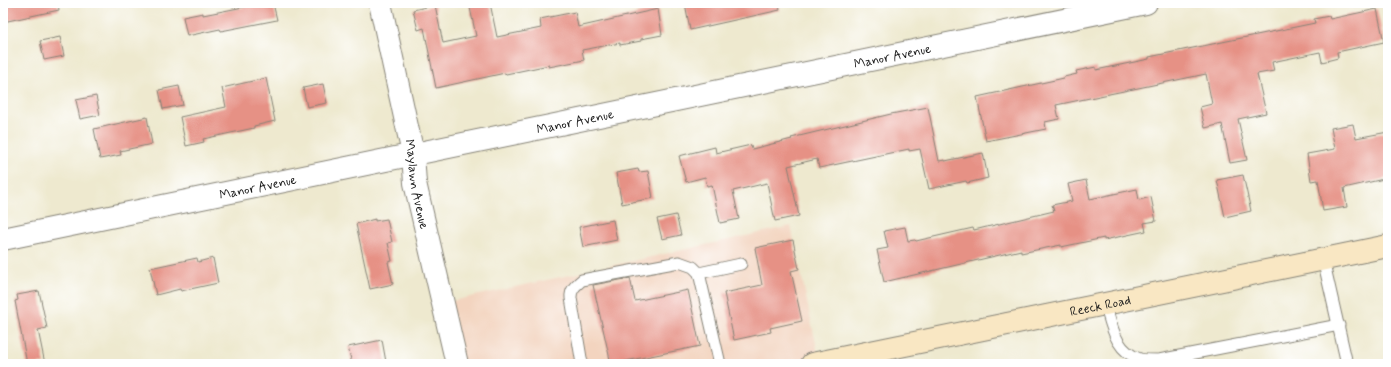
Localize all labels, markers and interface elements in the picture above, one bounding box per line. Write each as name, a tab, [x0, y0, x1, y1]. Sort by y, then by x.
street label: Manor Avenue	[852, 41, 933, 73]
street label: Manor Avenue	[535, 106, 615, 139]
street label: Maylawn Avenue	[400, 138, 432, 231]
street label: Manor Avenue	[218, 172, 298, 204]
street label: Reeck Road	[1068, 292, 1132, 321]

